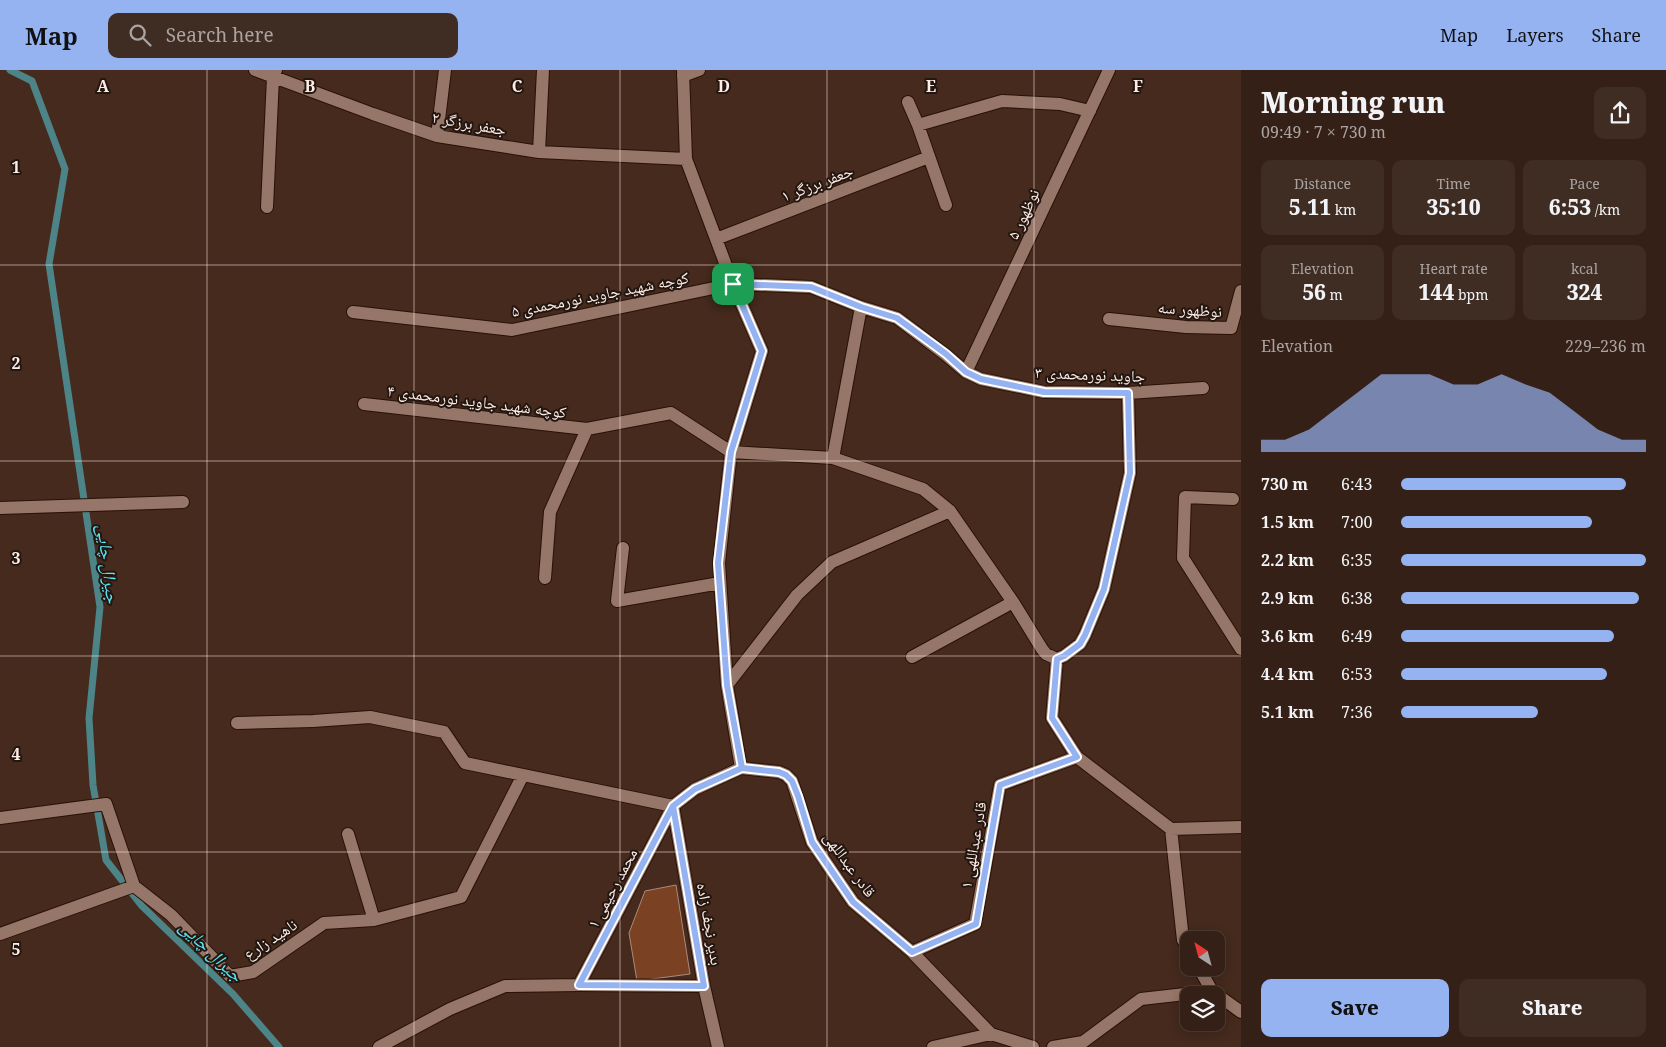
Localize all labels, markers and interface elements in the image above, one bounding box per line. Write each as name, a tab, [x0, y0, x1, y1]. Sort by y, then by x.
search box	[108, 13, 458, 58]
text: Map	[25, 19, 78, 52]
icon: search	[126, 21, 154, 49]
text: Search here	[166, 22, 274, 48]
text: Map	[1440, 23, 1478, 47]
text: Layers	[1506, 23, 1564, 47]
text: Share	[1592, 23, 1641, 47]
text: A	[97, 75, 110, 97]
text: B	[305, 75, 316, 97]
text: C	[512, 75, 523, 97]
text: D	[718, 75, 730, 97]
text: E	[926, 75, 936, 97]
text: F	[1133, 75, 1143, 97]
text: Morning run	[1261, 83, 1445, 121]
button: share	[1594, 87, 1646, 139]
street label: جعفر برزگر ۲	[430, 106, 508, 140]
text: 09:49 · 7 × 730 m	[1261, 121, 1386, 143]
text: 1	[11, 156, 21, 178]
street label: جعفر برزگر ۱	[778, 159, 856, 207]
text: Distance	[1294, 174, 1351, 193]
text: Time	[1437, 174, 1470, 193]
text: Pace	[1569, 174, 1600, 193]
street label: نوظهور ۵	[1002, 185, 1044, 243]
text: 5.11	[1289, 193, 1331, 221]
text: 35:10	[1426, 193, 1481, 221]
text: 6:53	[1549, 193, 1591, 221]
text: km	[1331, 200, 1356, 219]
text: /km	[1591, 200, 1620, 219]
text: Elevation	[1291, 259, 1354, 278]
text: Heart rate	[1419, 259, 1488, 278]
text: kcal	[1571, 259, 1598, 278]
pin	[712, 263, 754, 305]
street label: کوچه شهید جاوید نورمحمدی ۵	[509, 266, 691, 322]
icon: arrive	[719, 270, 747, 298]
text: 56	[1302, 278, 1326, 306]
text: 144	[1419, 278, 1454, 306]
text: 324	[1567, 278, 1602, 306]
text: m	[1326, 285, 1343, 304]
text: bpm	[1454, 285, 1488, 304]
street label: نوظهور سه	[1157, 296, 1223, 322]
text: Elevation	[1261, 335, 1333, 357]
text: 229–236 m	[1565, 335, 1646, 357]
text: 2	[11, 352, 21, 374]
street label: جاوید نورمحمدی ۳	[1034, 361, 1146, 387]
street label: کوچه شهید جاوید نورمحمدی ۴	[386, 379, 568, 423]
text: 730 m	[1261, 473, 1308, 495]
text: 6:43	[1341, 473, 1372, 495]
text: 1.5 km	[1261, 511, 1314, 533]
text: 7:00	[1341, 511, 1372, 533]
water label: جیرال چایی	[92, 523, 126, 605]
text: 3	[11, 547, 21, 569]
text: 2.2 km	[1261, 549, 1314, 571]
text: 6:35	[1341, 549, 1372, 571]
text: 2.9 km	[1261, 587, 1314, 609]
text: 6:38	[1341, 587, 1372, 609]
text: 3.6 km	[1261, 625, 1314, 647]
text: 6:49	[1341, 625, 1372, 647]
text: 4.4 km	[1261, 663, 1314, 685]
text: 6:53	[1341, 663, 1372, 685]
text: 5.1 km	[1261, 701, 1314, 723]
text: 7:36	[1341, 701, 1372, 723]
text: 4	[11, 743, 21, 765]
street label: قادر عبداللهی ۱	[955, 800, 991, 890]
street label: قادر عبداللهی	[819, 827, 881, 901]
street label: محمد رحیمی ۱	[582, 844, 642, 932]
street label: بدیر نجف زاده	[692, 881, 728, 967]
street label: ناهید زارع	[239, 913, 301, 965]
water label: جیرال چایی	[175, 914, 249, 987]
north arrow	[1180, 931, 1225, 976]
map controls	[1180, 931, 1225, 1031]
text: 5	[11, 938, 21, 960]
button: Save	[1261, 979, 1449, 1037]
button: Share	[1459, 979, 1646, 1037]
button: layers	[1180, 986, 1225, 1031]

